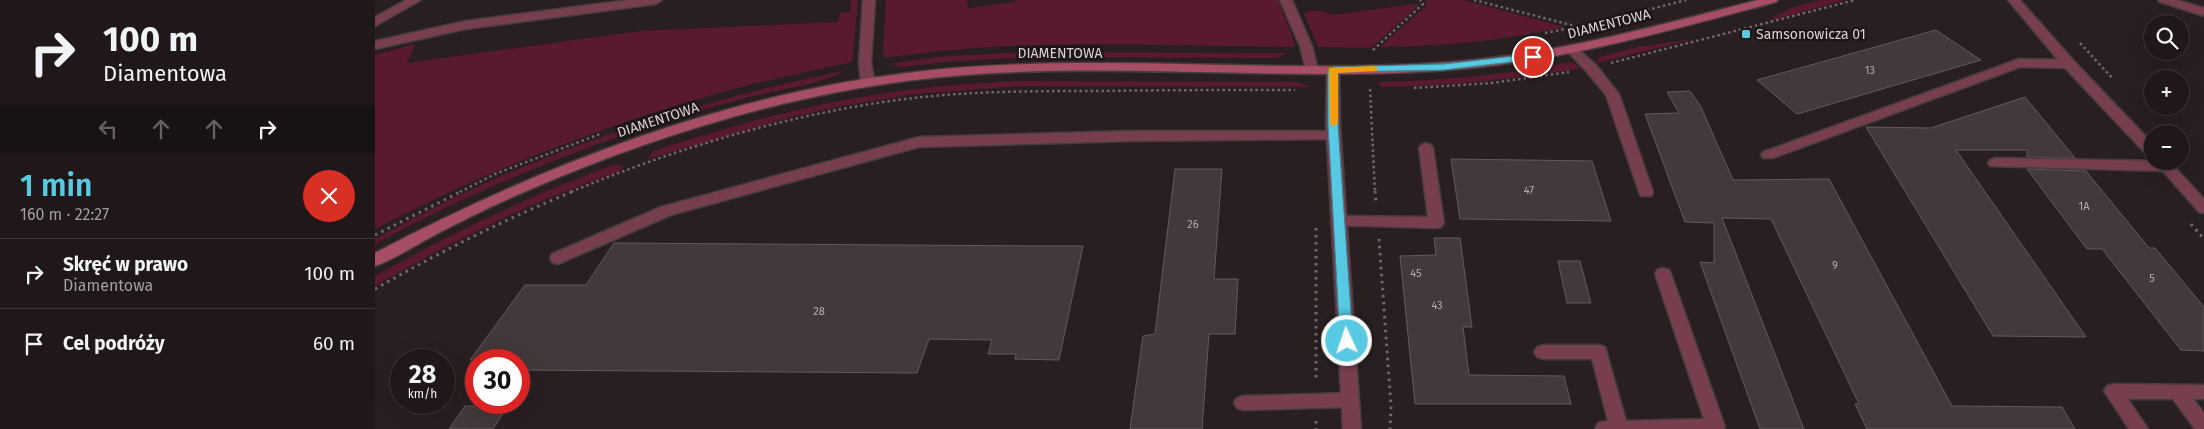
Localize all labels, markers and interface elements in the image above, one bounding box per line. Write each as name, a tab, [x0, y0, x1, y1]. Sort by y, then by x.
street label: DIAMENTOWA	[1566, 5, 1652, 43]
map controls	[2144, 15, 2189, 170]
button: search	[2144, 15, 2189, 60]
text: 100 m	[103, 18, 198, 60]
icon: right	[20, 20, 85, 85]
place label: Samsonowicza 01	[1756, 26, 1866, 43]
marker: Samsonowicza 01	[1740, 28, 1752, 40]
pin	[1512, 36, 1554, 78]
icon: arrive	[1519, 43, 1547, 71]
street label: DIAMENTOWA	[1017, 45, 1103, 62]
text: Diamentowa	[103, 60, 227, 87]
house number: 13	[1865, 64, 1875, 77]
button: +	[2144, 70, 2189, 115]
street label: DIAMENTOWA	[615, 99, 701, 141]
icon: left	[94, 115, 122, 143]
icon: ahead	[147, 115, 175, 143]
icon: ahead	[200, 115, 228, 143]
icon: right	[253, 115, 281, 143]
button: −	[2144, 125, 2189, 170]
text: 1 min	[20, 168, 92, 204]
button: close	[303, 170, 355, 222]
house number: 47	[1524, 184, 1534, 197]
house number: 1A	[2078, 200, 2090, 213]
text: 160 m · 22:27	[20, 205, 109, 224]
house number: 26	[1187, 218, 1199, 231]
text: Skręć w prawo	[63, 253, 188, 276]
house number: 9	[1832, 259, 1838, 272]
icon: right	[20, 260, 48, 288]
text: 100 m	[304, 262, 355, 285]
house number: 45	[1410, 267, 1422, 280]
house number: 5	[2149, 272, 2155, 285]
text: Diamentowa	[63, 276, 153, 295]
house number: 43	[1431, 299, 1443, 312]
house number: 28	[813, 305, 825, 318]
position arrow	[1320, 314, 1372, 366]
icon: arrive	[20, 330, 48, 358]
text: Cel podróży	[63, 332, 165, 355]
text: 60 m	[313, 332, 355, 355]
speed limit sign: 30	[465, 349, 530, 414]
text: 28	[409, 360, 436, 390]
text: km/h	[408, 387, 437, 401]

